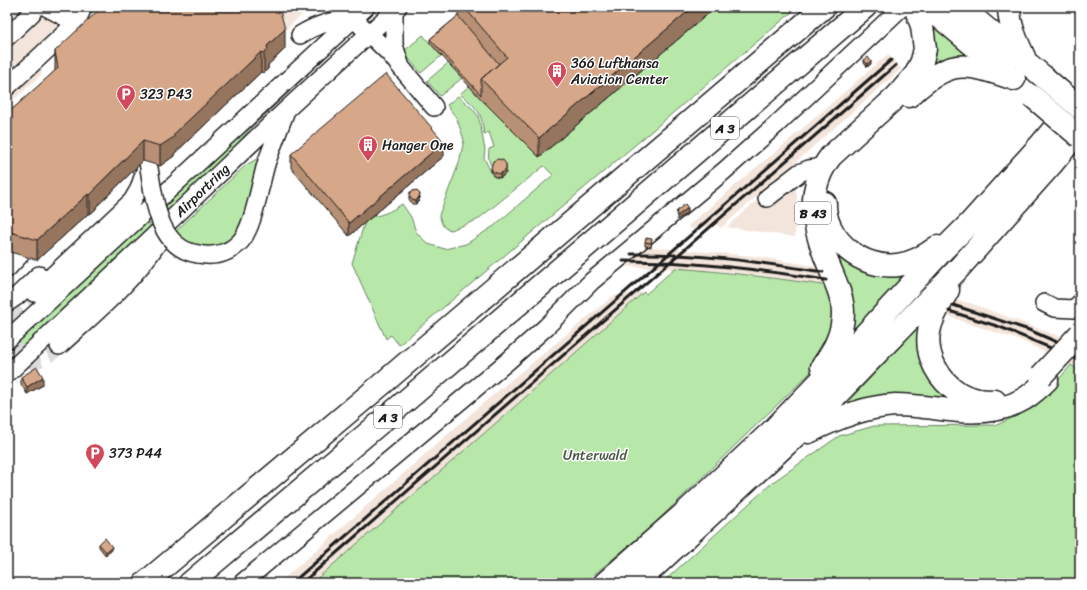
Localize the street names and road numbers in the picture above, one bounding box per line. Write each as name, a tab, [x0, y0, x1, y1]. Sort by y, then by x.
road number: A 3	[711, 117, 739, 139]
street label: Airportring	[168, 157, 236, 224]
road number: B 43	[795, 202, 831, 224]
road number: A 3	[374, 406, 402, 428]

